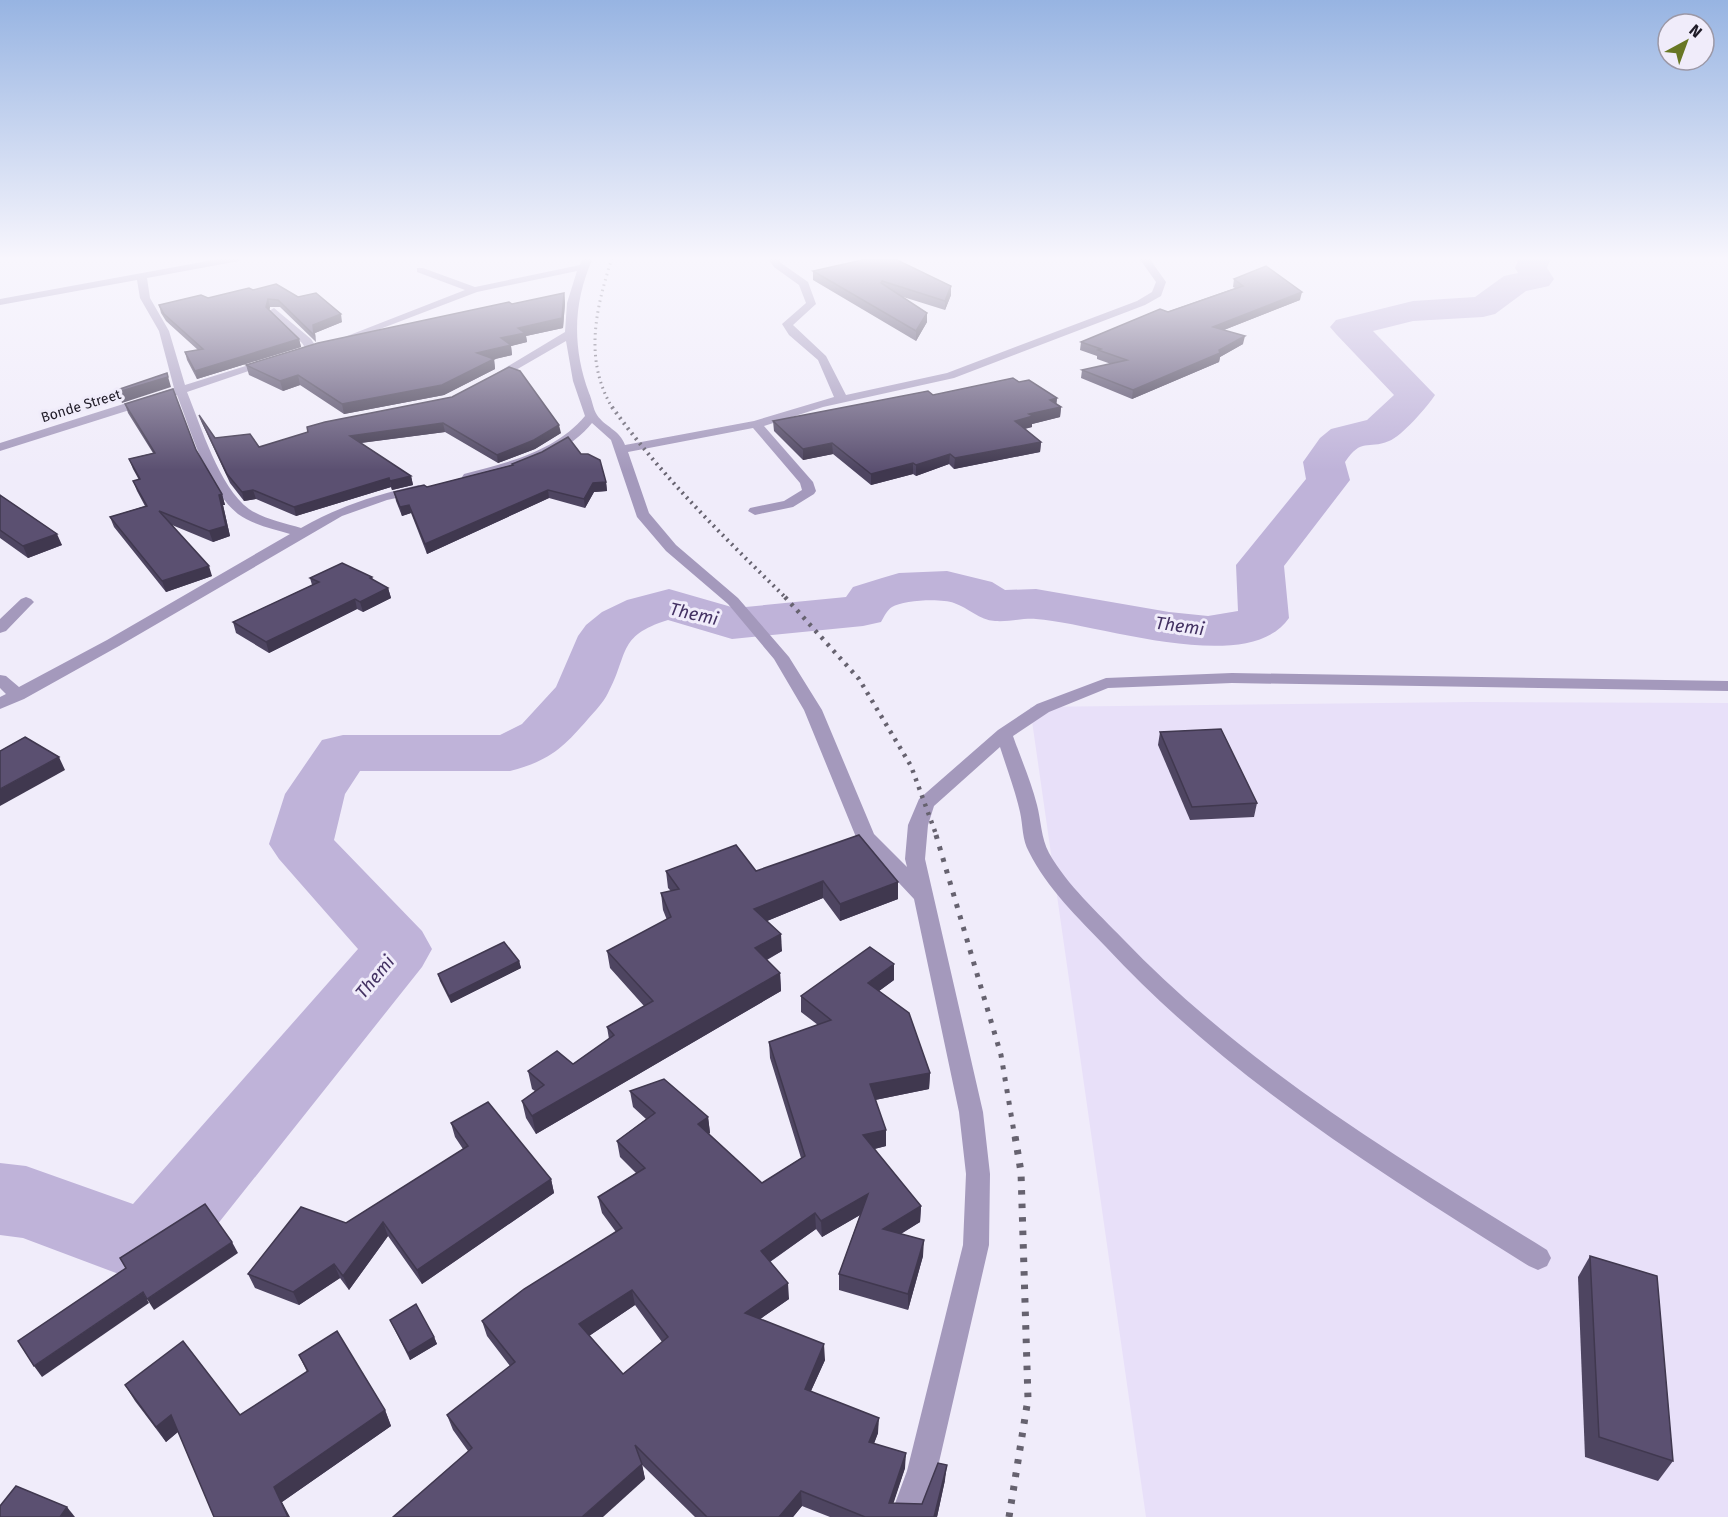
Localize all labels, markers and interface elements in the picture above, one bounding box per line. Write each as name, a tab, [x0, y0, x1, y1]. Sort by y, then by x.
north arrow	[1656, 12, 1716, 72]
text: N	[1685, 20, 1706, 42]
street label: Bonde Street	[39, 386, 124, 426]
water label: Themi	[668, 598, 720, 630]
water label: Themi	[1154, 612, 1206, 640]
water label: Themi	[351, 951, 399, 1003]

